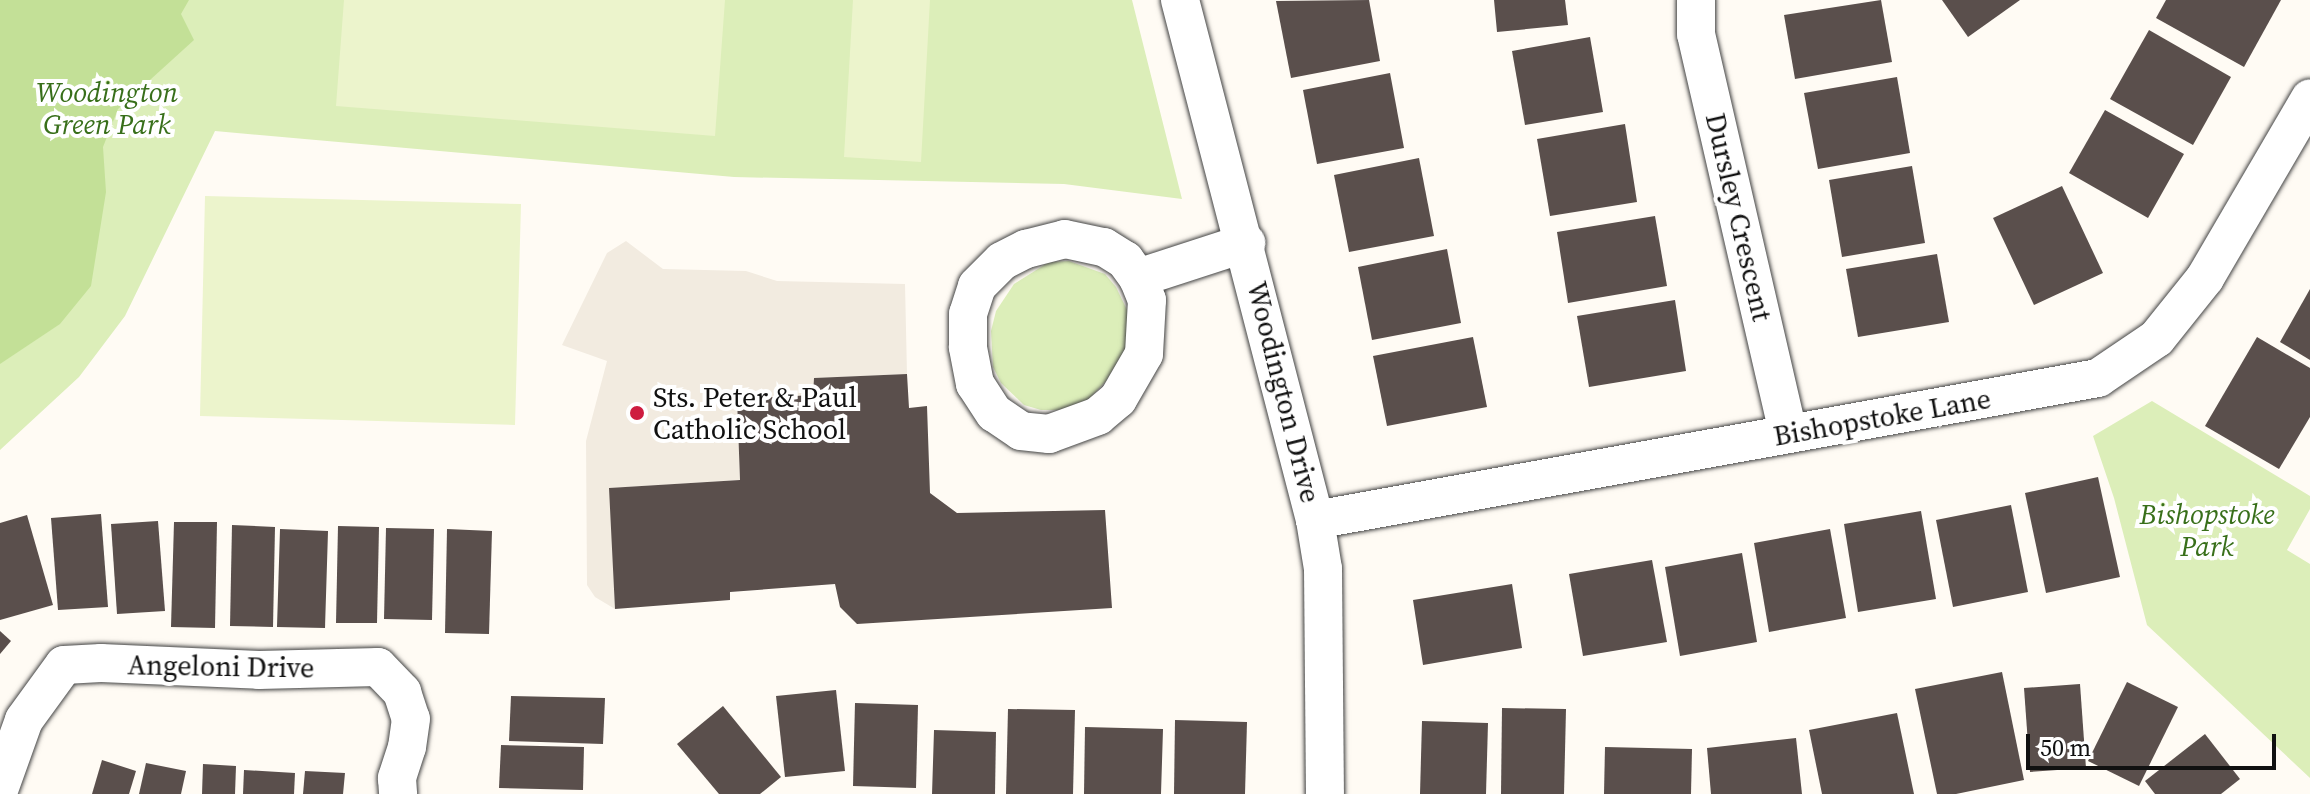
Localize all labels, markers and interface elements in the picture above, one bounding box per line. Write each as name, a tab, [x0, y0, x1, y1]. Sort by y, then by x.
park label: Woodington Green Park	[36, 75, 178, 141]
street label: Dursley Crescent	[1699, 110, 1779, 324]
street label: Woodington Drive	[1240, 278, 1328, 506]
place label: Sts. Peter & Paul Catholic School	[653, 380, 857, 446]
street label: Bishopstoke Lane	[1771, 381, 1993, 453]
marker: Sts. Peter & Paul Catholic School	[628, 404, 646, 422]
park label: Bishopstoke Park	[2139, 497, 2275, 563]
street label: Angeloni Drive	[127, 648, 315, 684]
scale bar	[2030, 718, 2280, 768]
text: 50 m	[2040, 731, 2091, 764]

